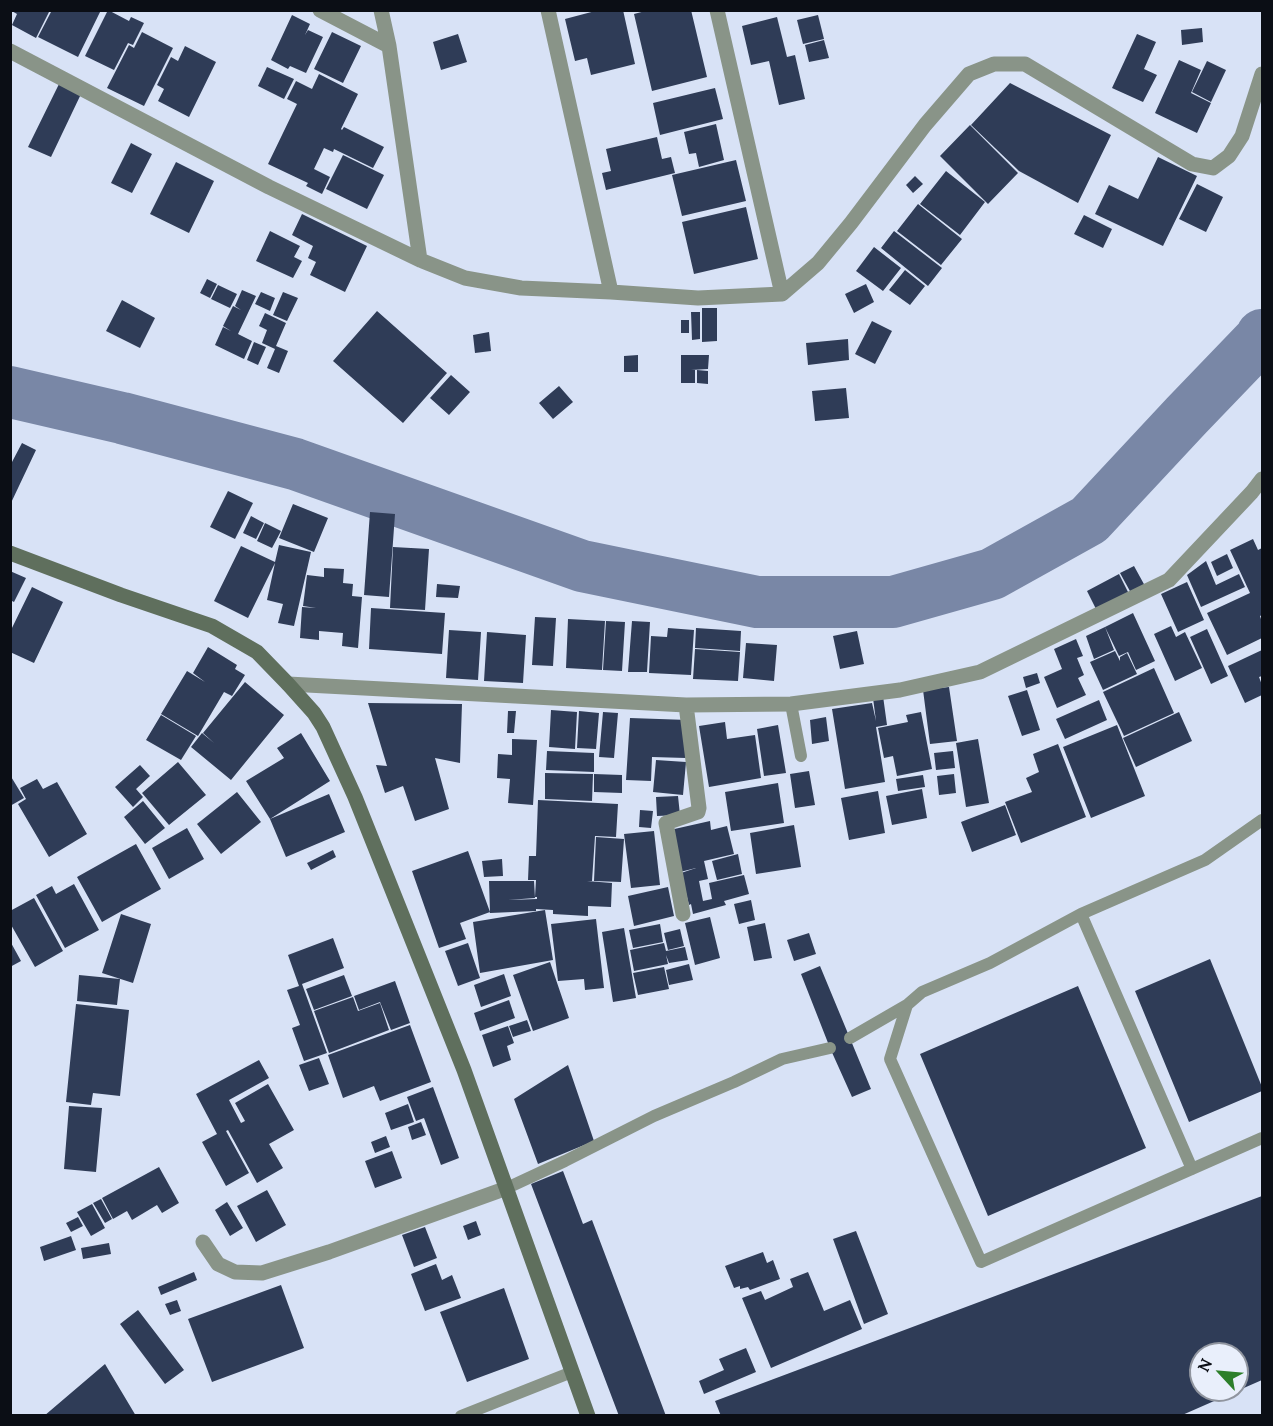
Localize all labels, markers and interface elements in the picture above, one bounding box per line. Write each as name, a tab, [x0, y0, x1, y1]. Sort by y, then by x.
north arrow	[1189, 1342, 1249, 1402]
text: N	[1193, 1355, 1216, 1375]

